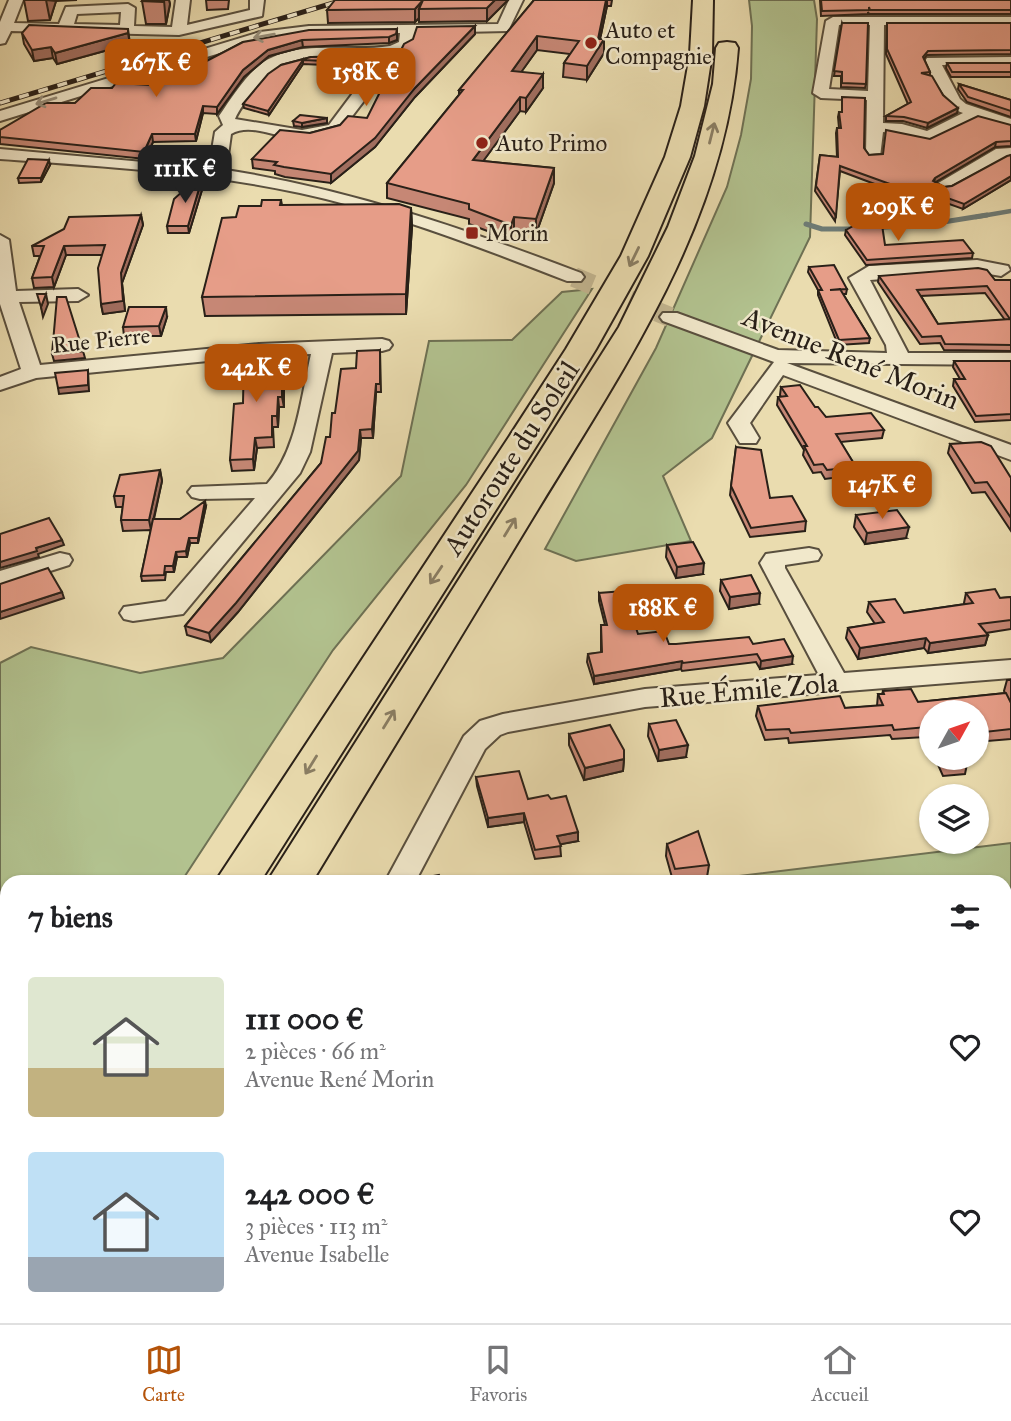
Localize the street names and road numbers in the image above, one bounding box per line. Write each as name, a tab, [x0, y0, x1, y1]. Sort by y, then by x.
street label: Avenue René Morin	[737, 298, 964, 417]
street label: Rue Pierre	[51, 321, 151, 359]
street label: Autoroute du Soleil	[435, 354, 587, 563]
street label: Rue Émile Zola	[658, 665, 840, 715]

